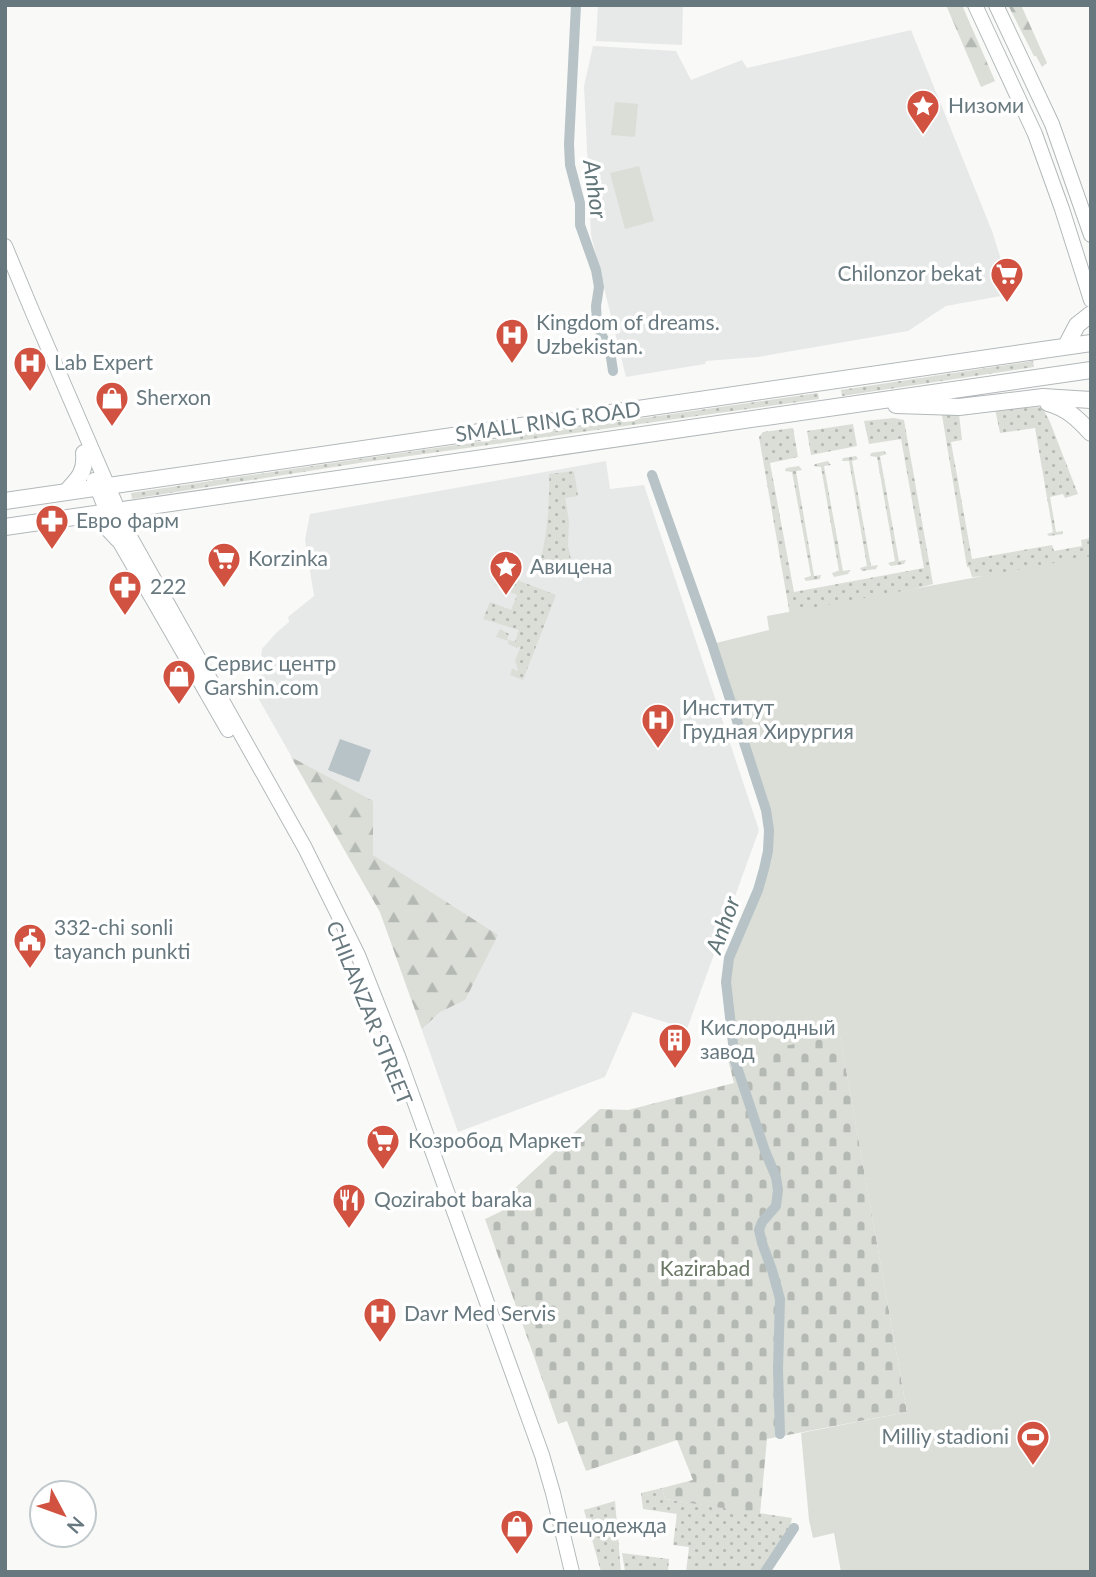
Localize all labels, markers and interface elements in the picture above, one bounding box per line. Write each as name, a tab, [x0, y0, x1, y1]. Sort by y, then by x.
place icon: Низоми	[904, 87, 942, 136]
place label: Низоми	[948, 92, 1024, 117]
water label: Anhor	[578, 157, 614, 221]
supermarket icon: Chilonzor bekat	[988, 255, 1026, 304]
place label: Chilonzor bekat	[838, 260, 982, 285]
place label: Kingdom of dreams. Uzbekistan.	[536, 309, 720, 358]
hospital icon: Kingdom of dreams. Uzbekistan.	[493, 316, 531, 365]
hospital icon: Lab Expert	[11, 344, 49, 393]
place label: Lab Expert	[54, 349, 153, 374]
shop icon: Sherxon	[93, 379, 131, 428]
place label: Sherxon	[136, 384, 211, 409]
street label: SMALL RING ROAD	[454, 395, 642, 446]
pharmacy icon: Евро фарм	[33, 502, 71, 551]
place label: Евро фарм	[76, 507, 179, 532]
supermarket icon: Korzinka	[205, 540, 243, 589]
place label: Korzinka	[248, 545, 328, 570]
place icon: Авицена	[487, 548, 525, 597]
place label: Авицена	[530, 553, 613, 578]
pharmacy icon: 222	[106, 568, 144, 617]
place label: 222	[150, 573, 187, 598]
place label: Сервис центр Garshin.com	[204, 650, 336, 699]
shop icon: Сервис центр Garshin.com	[160, 657, 198, 706]
place label: Институт Грудная Хирургия	[682, 694, 854, 743]
hospital icon: Институт Грудная Хирургия	[639, 701, 677, 750]
water label: Anhor	[699, 891, 746, 958]
place label: 332-chi sonli tayanch punkti	[54, 914, 190, 963]
street label: CHILANZAR STREET	[322, 917, 419, 1109]
public building icon: 332-chi sonli tayanch punkti	[11, 921, 49, 970]
place label: Кислородный завод	[700, 1014, 836, 1063]
building icon: Кислородный завод	[656, 1021, 694, 1070]
supermarket icon: Козробод Маркет	[364, 1122, 402, 1171]
place label: Козробод Маркет	[408, 1127, 582, 1152]
restaurant icon: Qozirabot baraka	[330, 1181, 368, 1230]
place label: Qozirabot baraka	[374, 1186, 532, 1211]
park label: Kazirabad	[660, 1255, 750, 1280]
hospital icon: Davr Med Servis	[361, 1295, 399, 1344]
place label: Davr Med Servis	[404, 1300, 556, 1325]
sports icon: Milliy stadioni	[1014, 1418, 1052, 1467]
place label: Milliy stadioni	[881, 1423, 1009, 1448]
north arrow	[28, 1479, 98, 1549]
shop icon: Спецодежда	[498, 1507, 536, 1556]
text: N	[63, 1512, 90, 1539]
place label: Спецодежда	[542, 1512, 667, 1537]

